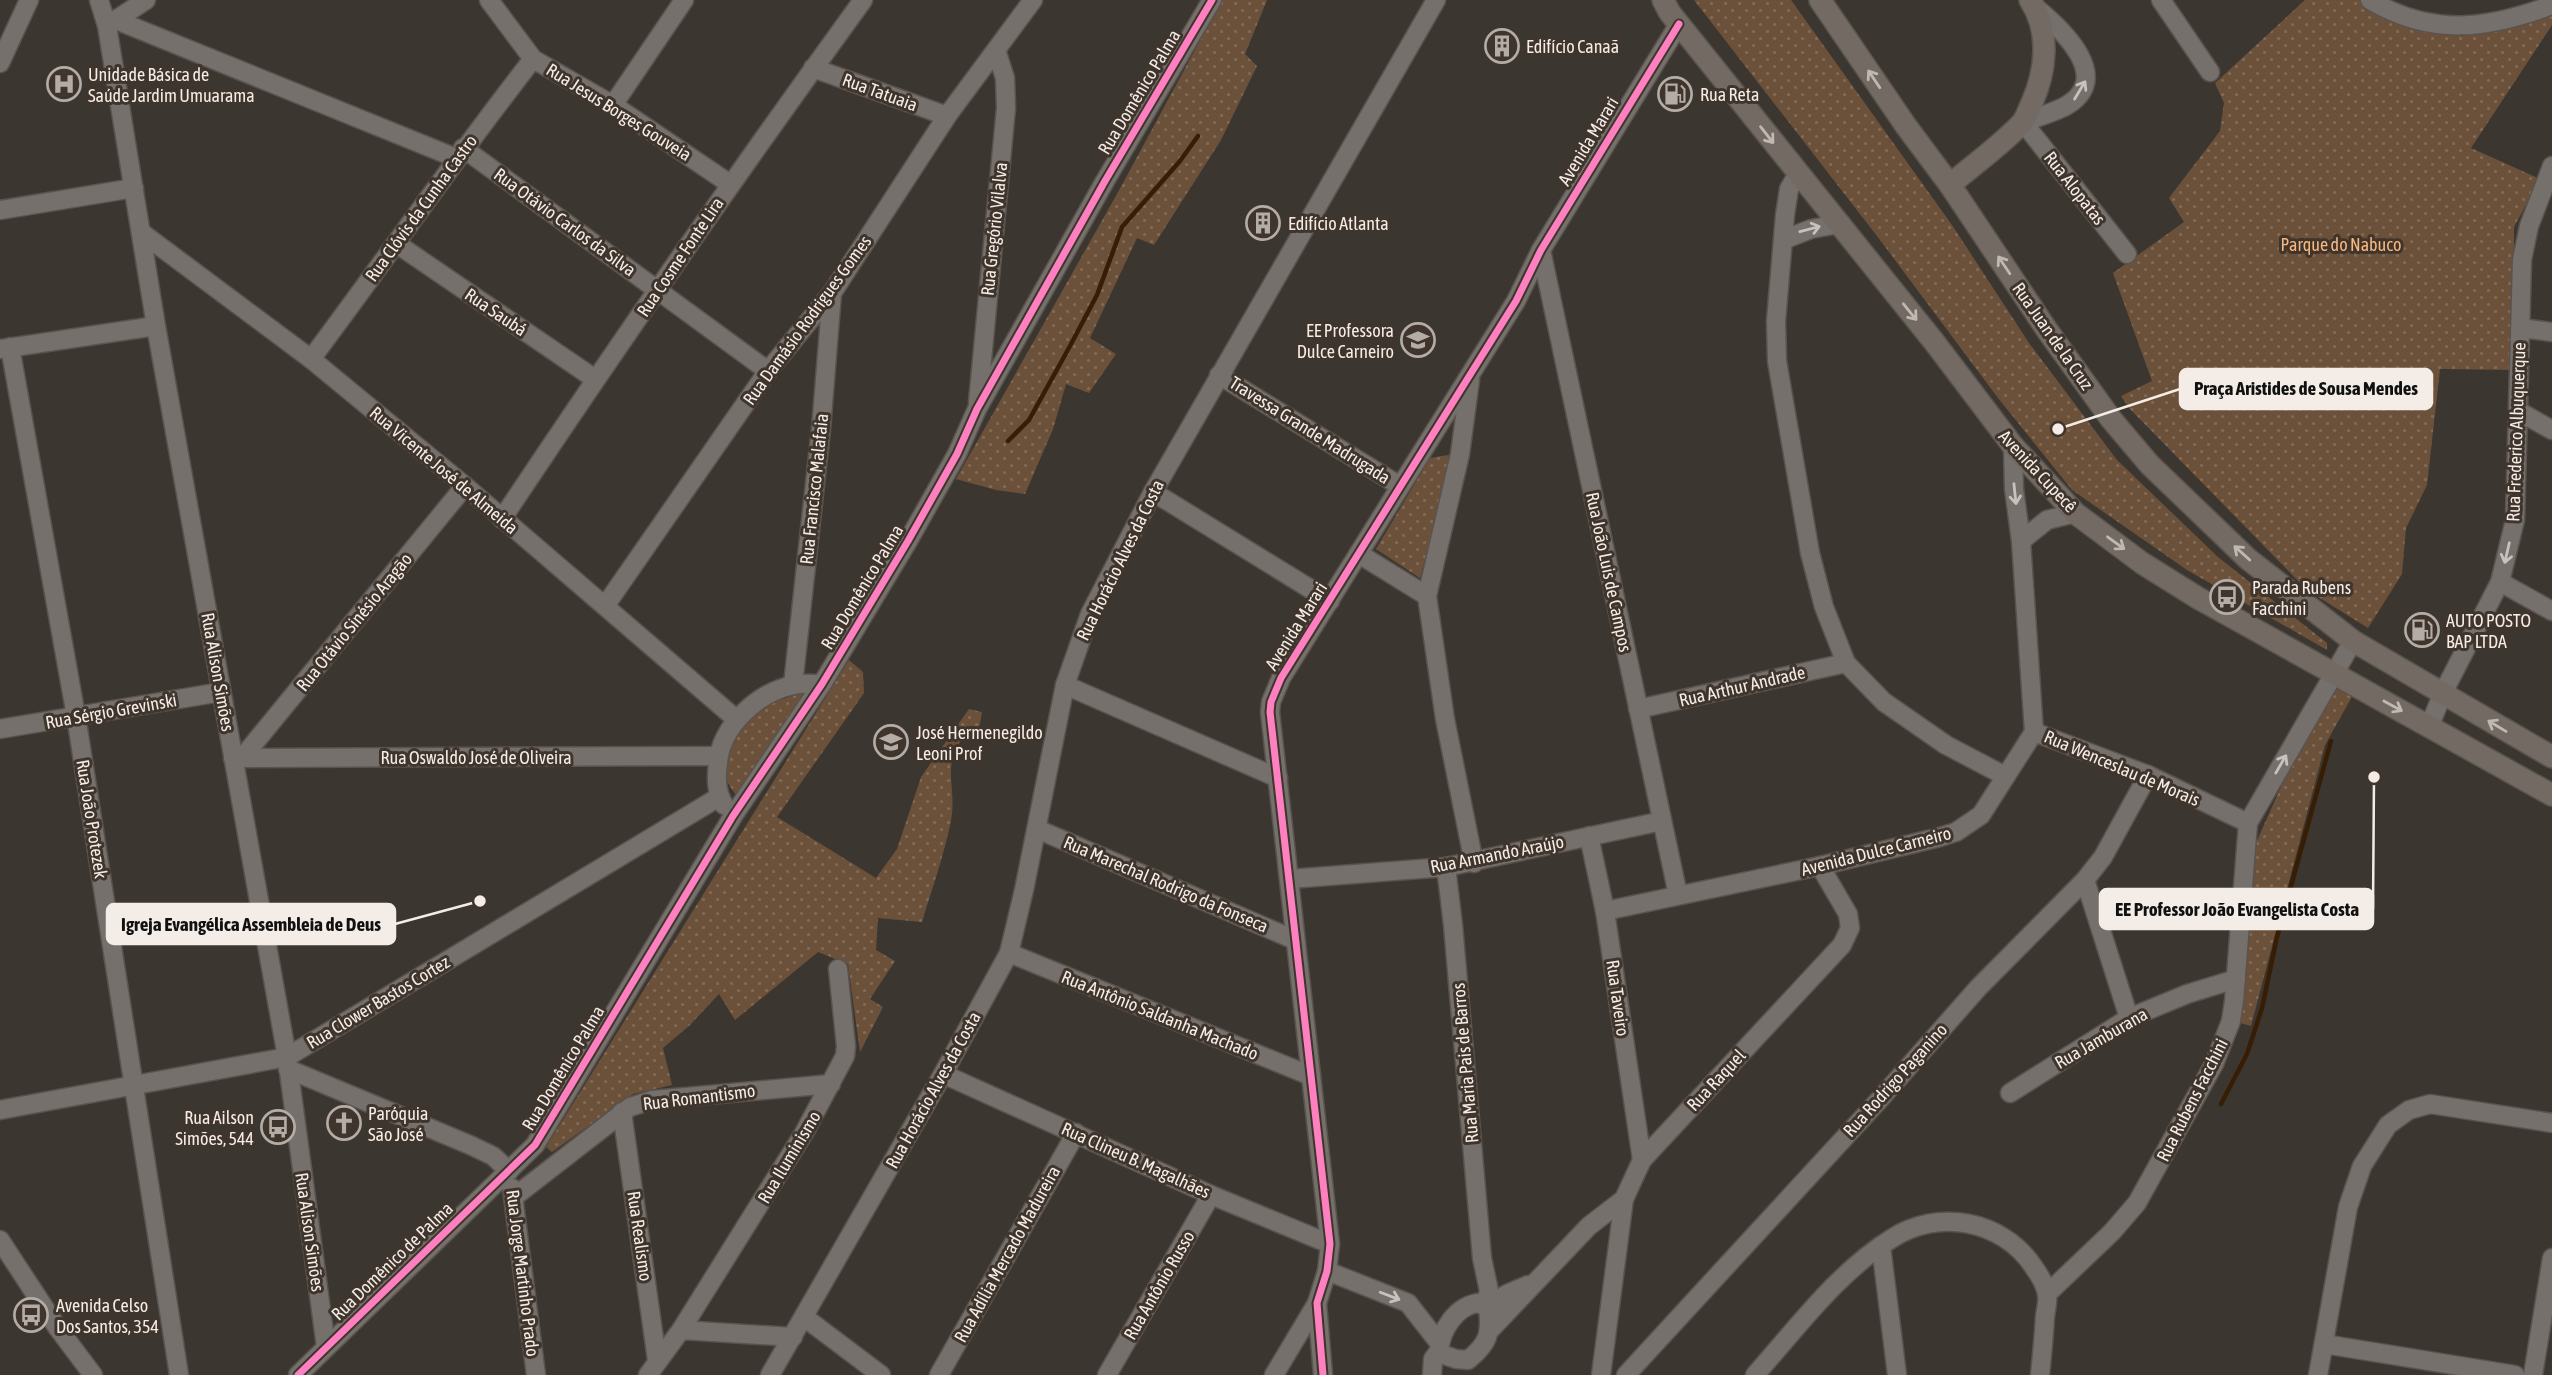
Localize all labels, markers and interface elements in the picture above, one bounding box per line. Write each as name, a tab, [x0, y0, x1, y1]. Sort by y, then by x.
street label: Rua Domênico Palma	[1094, 26, 1184, 158]
building icon: Edifício Canaã	[1483, 27, 1521, 65]
place label: Edifício Canaã	[1526, 36, 1619, 57]
street label: Rua Jesus Borges Gouveia	[543, 59, 695, 165]
place label: Unidade Básica de Saúde Jardim Umuarama	[88, 64, 255, 106]
hospital icon: Unidade Básica de Saúde Jardim Umuarama	[45, 65, 83, 103]
street label: Rua Tatuaia	[840, 69, 920, 115]
one-way arrow	[1867, 70, 1881, 89]
fuel station icon: Rua Reta	[1656, 75, 1694, 113]
one-way arrow	[2073, 80, 2087, 100]
place label: Rua Reta	[1700, 84, 1759, 105]
street label: Avenida Marari	[1553, 93, 1623, 189]
one-way arrow	[1759, 125, 1775, 143]
street label: Rua Clóvis da Cunha Castro	[361, 131, 481, 285]
street label: Rua Alopatas	[2040, 147, 2110, 229]
street label: Rua Gregório Vilalva	[977, 161, 1011, 297]
street label: Rua Otávio Carlos da Silva	[490, 164, 640, 280]
street label: Rua Cosme Fonte Lira	[632, 193, 728, 321]
building icon: Edifício Atlanta	[1244, 204, 1282, 242]
place label: Edifício Atlanta	[1288, 213, 1389, 234]
one-way arrow	[1799, 222, 1821, 235]
street label: Rua Damásio Rodrigues Gomes	[739, 231, 875, 409]
park label: Parque do Nabuco	[2281, 234, 2401, 255]
one-way arrow	[1997, 256, 2011, 276]
street label: Rua Juan de la Cruz	[2008, 278, 2098, 394]
street label: Rua Saubá	[461, 284, 531, 340]
one-way arrow	[1902, 302, 1918, 320]
place label: EE Professora Dulce Carneiro	[1297, 320, 1394, 362]
school or university icon: EE Professora Dulce Carneiro	[1399, 321, 1437, 359]
street label: Rua Frederico Albuquerque	[2502, 342, 2530, 522]
callout: Praça Aristides de Sousa Mendes	[2180, 369, 2432, 409]
street label: Travessa Grande Madrugada	[1226, 372, 1394, 488]
text: Praça Aristides de Sousa Mendes	[2194, 377, 2418, 399]
street label: Rua Vicente José de Almeida	[366, 402, 522, 538]
street label: Rua Francisco Malafaia	[796, 412, 832, 566]
street label: Avenida Cupecê	[1995, 426, 2081, 516]
street label: Rua Horácio Alves da Costa	[1072, 476, 1168, 644]
one-way arrow	[2009, 482, 2022, 504]
street label: Rua João Luis de Campos	[1582, 490, 1636, 654]
street label: Rua Domênico Palma	[817, 521, 907, 653]
one-way arrow	[2106, 535, 2125, 550]
one-way arrow	[2500, 541, 2513, 564]
one-way arrow	[2233, 545, 2251, 561]
street label: Rua Otávio Sinésio Aragão	[292, 549, 416, 695]
place label: Parada Rubens Facchini	[2252, 577, 2351, 619]
street label: Avenida Marari	[1261, 578, 1331, 674]
bus stop icon: Parada Rubens Facchini	[2208, 578, 2246, 616]
place label: AUTO POSTO BAP LTDA	[2446, 610, 2531, 652]
street label: Rua Alison Simões	[197, 611, 239, 733]
fuel station icon: AUTO POSTO BAP LTDA	[2403, 611, 2441, 649]
street label: Rua Arthur Andrade	[1677, 661, 1807, 711]
street label: Rua Sérgio Grevinski	[44, 689, 178, 733]
one-way arrow	[2382, 700, 2403, 713]
one-way arrow	[2487, 718, 2507, 732]
place label: José Hermenegildo Leoni Prof	[916, 722, 1043, 764]
school or university icon: José Hermenegildo Leoni Prof	[872, 723, 910, 761]
street label: Rua Wenceslau de Morais	[2041, 726, 2203, 810]
street label: Rua Oswaldo José de Oliveira	[380, 747, 572, 768]
one-way arrow	[2275, 754, 2288, 775]
street label: Rua João Protezek	[72, 758, 112, 880]
street label: Avenida Dulce Carneiro	[1799, 822, 1953, 880]
street label: Rua Marechal Rodrigo da Fonseca	[1061, 831, 1271, 937]
street label: Rua Armando Araújo	[1428, 831, 1566, 877]
callout: EE Professor João Evangelista Costa	[2100, 889, 2373, 929]
text: EE Professor João Evangelista Costa	[2115, 898, 2359, 920]
callout: Igreja Evangélica Assembleia de Deus	[107, 904, 395, 944]
text: Igreja Evangélica Assembleia de Deus	[121, 913, 381, 935]
street label: Rua Clower Bastos Cortez	[303, 951, 454, 1053]
street label: Rua Taveiro	[1602, 958, 1634, 1038]
street label: Rua Antônio Saldanha Machado	[1059, 966, 1261, 1064]
street label: Rua Maria Pais de Barros	[1448, 982, 1482, 1144]
street label: Rua Domênico Palma	[518, 1002, 608, 1134]
street label: Rua Jamburana	[2051, 1003, 2151, 1073]
street label: Rua Horácio Alves da Costa	[881, 1008, 985, 1172]
street label: Rua Rodrigo Paganino	[1839, 1019, 1951, 1141]
street label: Rua Rubens Facchini	[2152, 1035, 2232, 1165]
street label: Rua Raquel	[1682, 1045, 1750, 1115]
street label: Rua Romantismo	[642, 1080, 756, 1114]
place label: Paróquia São José	[368, 1103, 428, 1145]
church icon: Paróquia São José	[325, 1104, 363, 1142]
place label: Rua Ailson Simões, 544	[175, 1107, 254, 1149]
street label: Rua Iluminismo	[753, 1107, 825, 1207]
bus stop icon: Rua Ailson Simões, 544	[259, 1108, 297, 1146]
street label: Rua Clineu B. Magalhães	[1058, 1118, 1214, 1202]
street label: Rua Adília Mercado Madureira	[950, 1162, 1064, 1346]
street label: Rua Alison Simões	[291, 1171, 329, 1293]
street label: Rua Jorge Martinho Prado	[502, 1188, 544, 1358]
street label: Rua Realismo	[623, 1190, 657, 1282]
street label: Rua Domênico de Palma	[327, 1198, 457, 1324]
street label: Rua Antônio Russo	[1119, 1227, 1199, 1343]
one-way arrow	[1379, 1291, 1401, 1304]
place label: Avenida Celso Dos Santos, 354	[56, 1295, 159, 1337]
bus stop icon: Avenida Celso Dos Santos, 354	[12, 1296, 50, 1334]

